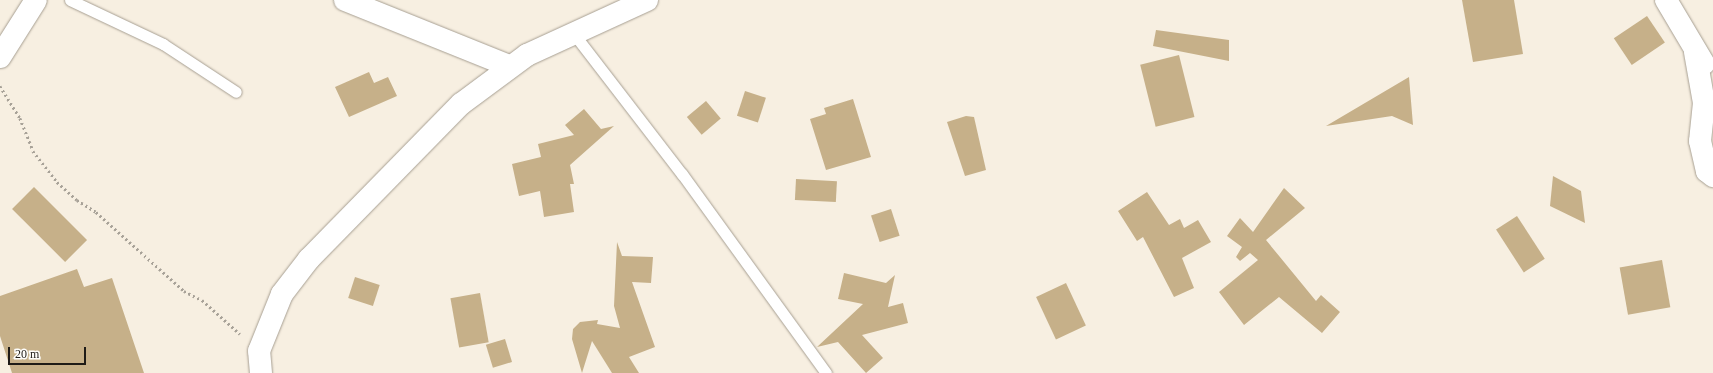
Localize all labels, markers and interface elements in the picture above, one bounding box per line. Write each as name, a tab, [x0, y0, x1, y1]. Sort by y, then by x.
scale bar	[10, 339, 88, 365]
text: 20 m	[15, 347, 39, 361]

